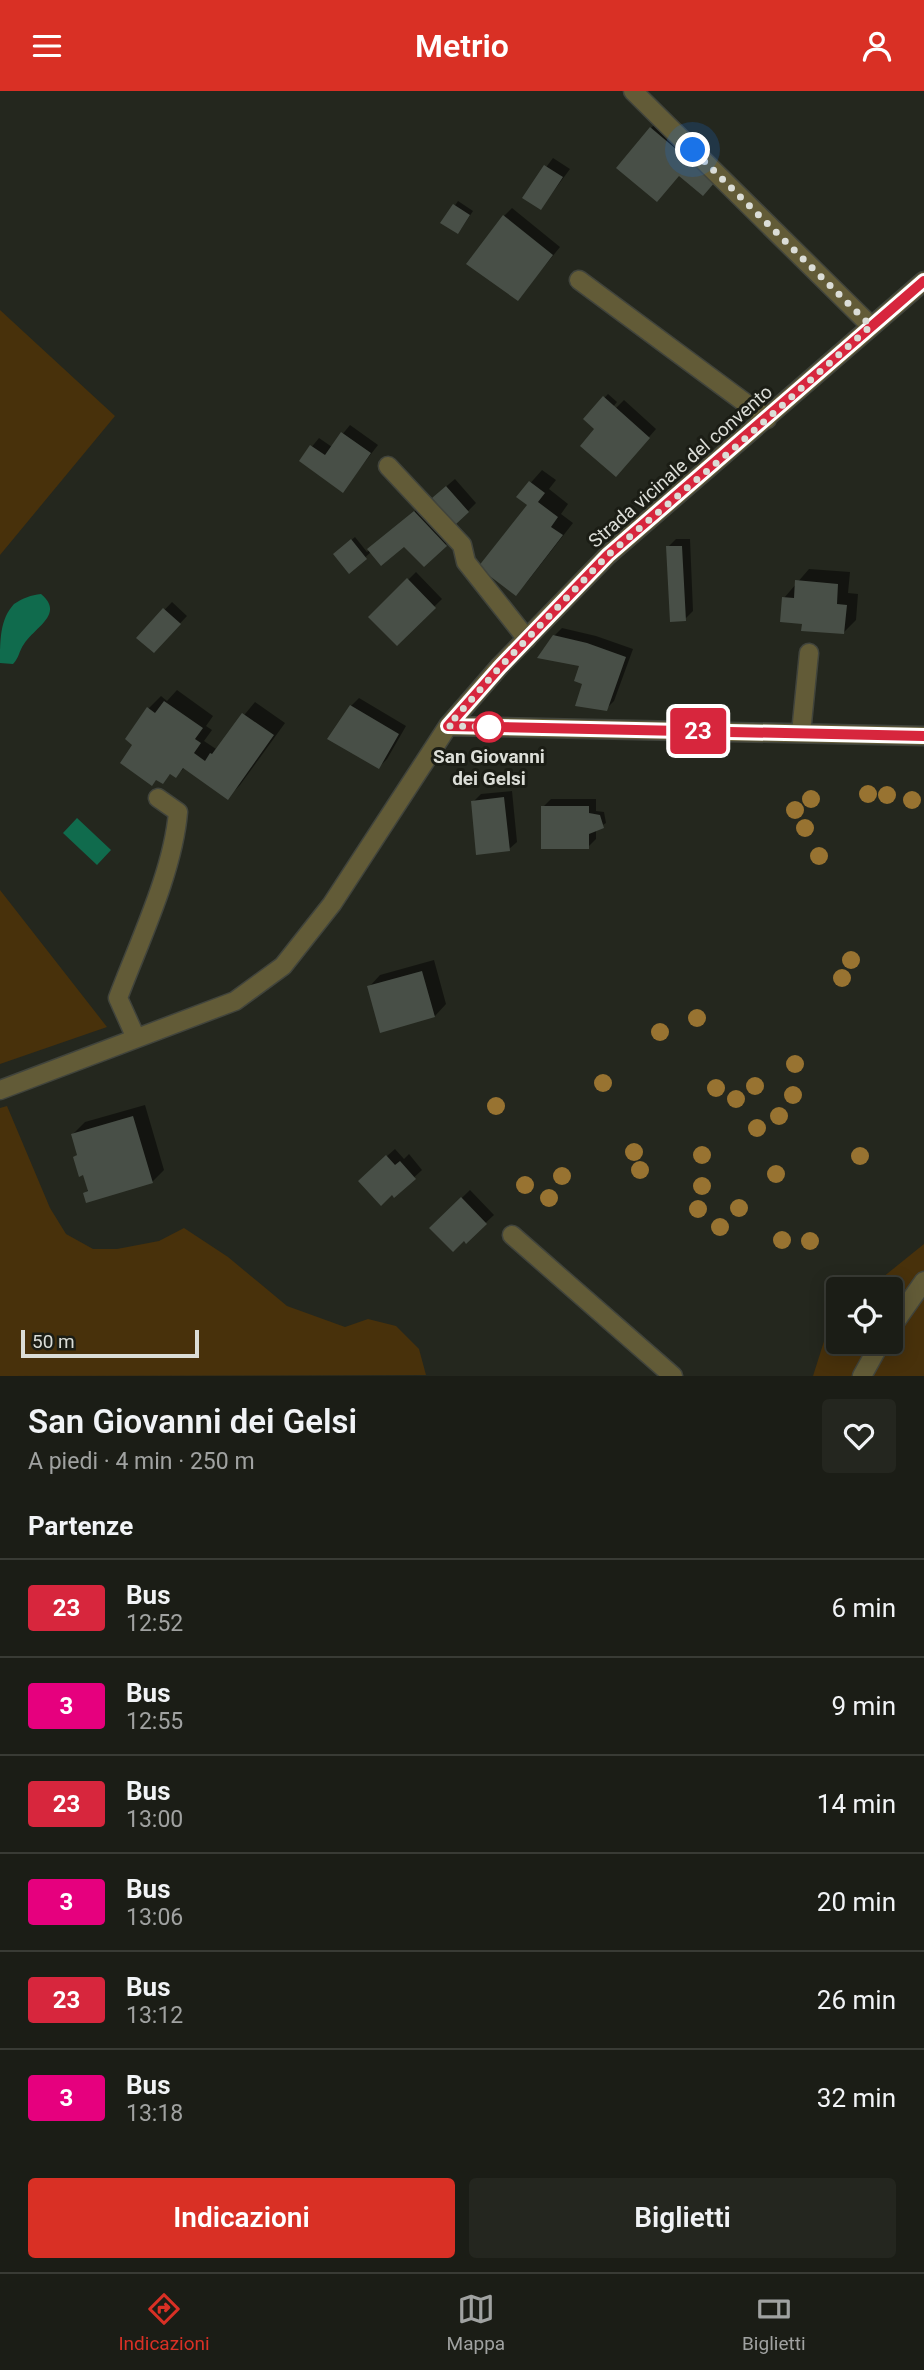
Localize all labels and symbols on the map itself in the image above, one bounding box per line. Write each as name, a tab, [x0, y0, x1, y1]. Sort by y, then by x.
your location	[675, 132, 710, 167]
street label: Strada vicinale del convento	[584, 380, 777, 553]
line badge: 23	[666, 708, 730, 754]
marker: San Giovanni dei Gelsi	[474, 712, 504, 742]
place label: San Giovanni dei Gelsi	[433, 745, 545, 790]
scale bar	[21, 1327, 200, 1359]

